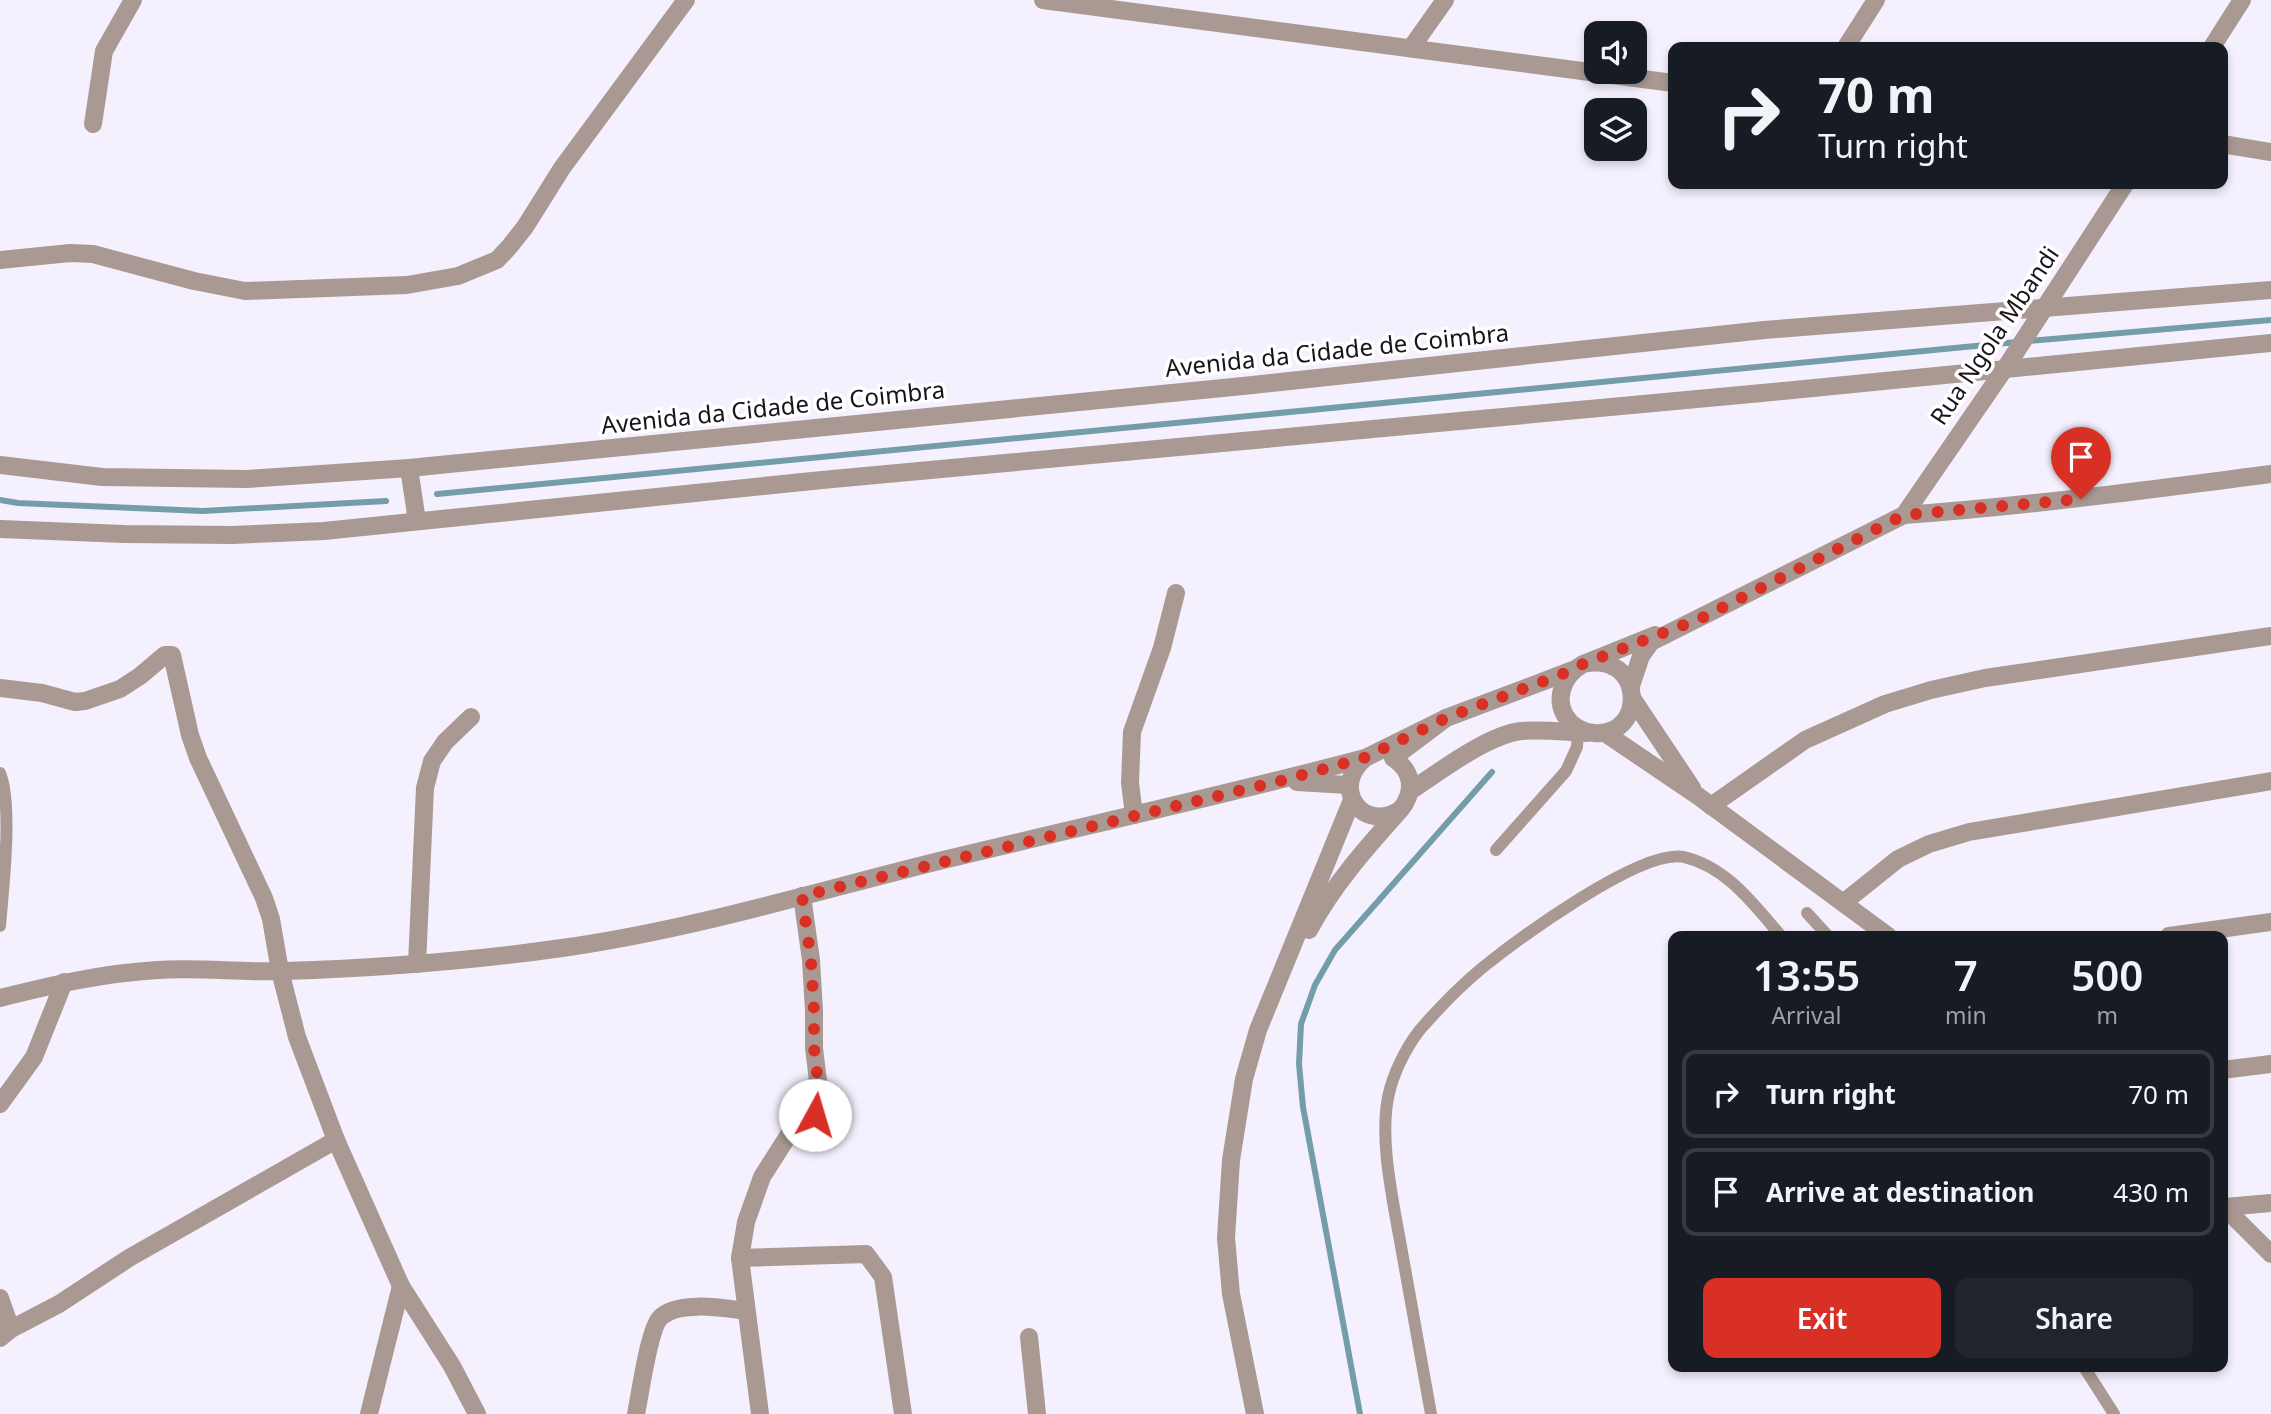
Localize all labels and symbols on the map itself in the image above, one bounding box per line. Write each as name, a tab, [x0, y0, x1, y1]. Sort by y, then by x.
street label: Rua Ngola Mbandi	[1922, 239, 2066, 431]
street label: Avenida da Cidade de Coimbra	[1163, 315, 1510, 384]
street label: Avenida da Cidade de Coimbra	[599, 372, 946, 441]
pin	[2051, 427, 2111, 499]
position arrow	[778, 1078, 852, 1152]

